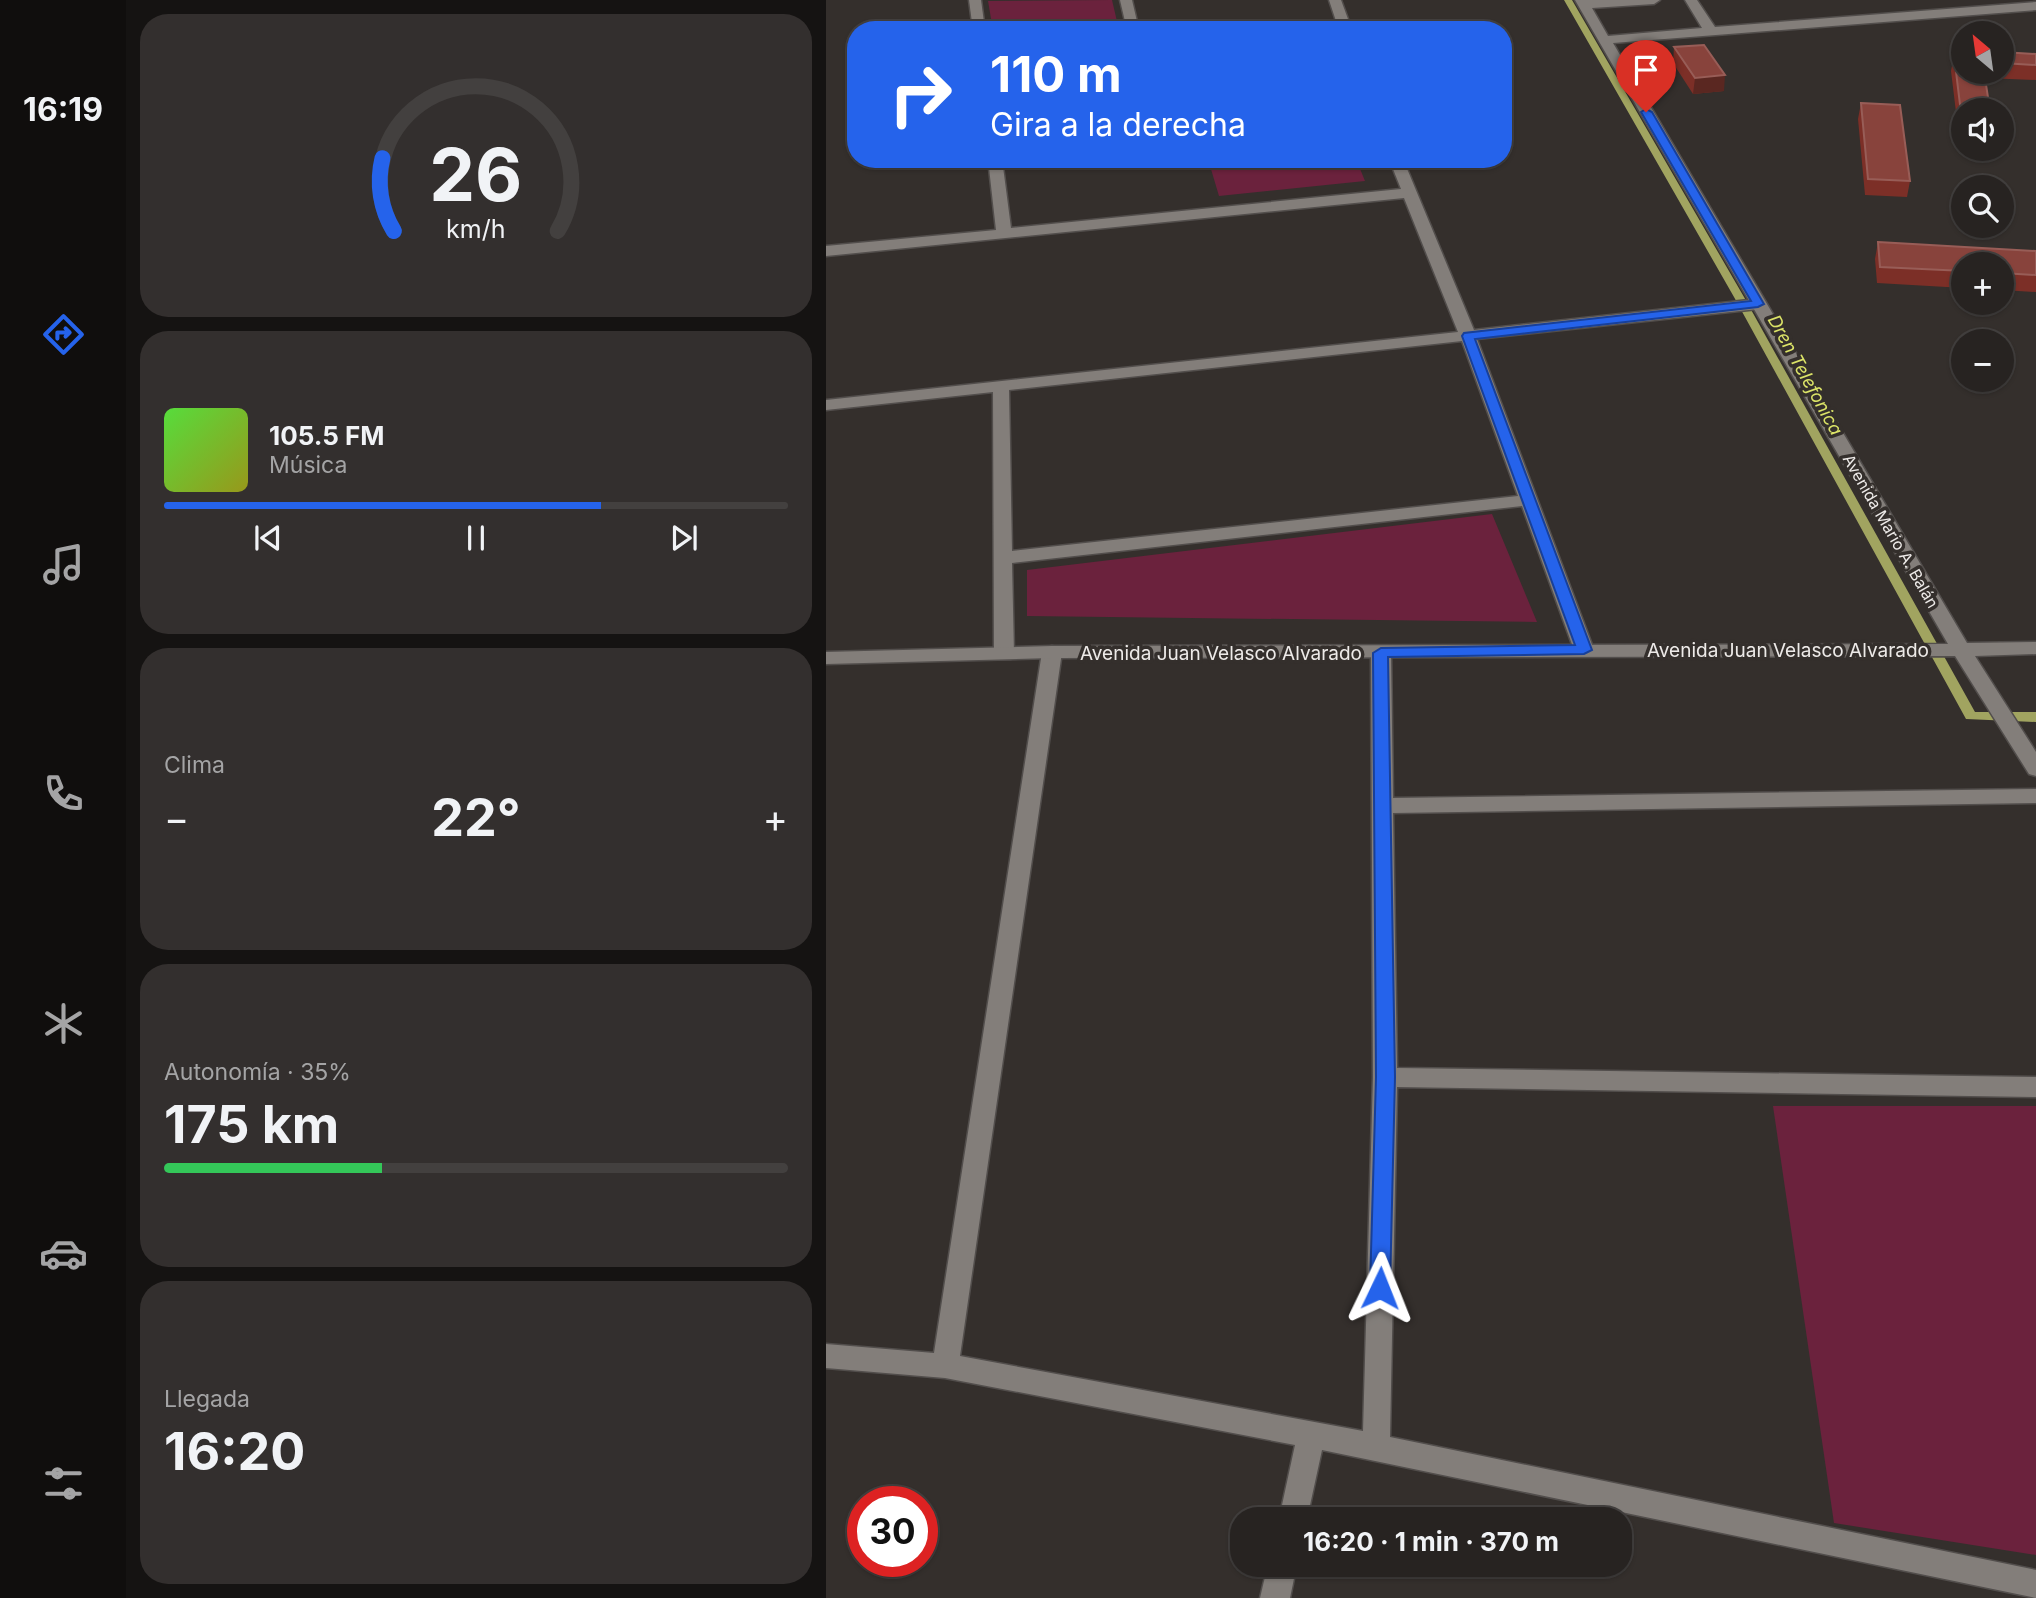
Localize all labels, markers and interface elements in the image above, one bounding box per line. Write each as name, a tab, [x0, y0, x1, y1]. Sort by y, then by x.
north arrow	[1951, 21, 2014, 84]
map controls	[1951, 21, 2014, 392]
pin	[1616, 40, 1676, 112]
text: 110 m	[990, 45, 1122, 104]
icon: right	[875, 49, 966, 140]
icon: arrive	[1627, 51, 1665, 89]
text: 16:19	[23, 90, 103, 129]
button: sound	[1951, 98, 2014, 161]
text: Gira a la derecha	[990, 105, 1246, 144]
text: 26	[429, 131, 523, 220]
button: search	[1951, 175, 2014, 238]
text: km/h	[446, 214, 506, 244]
button: +	[1951, 252, 2014, 315]
icon: directions	[39, 310, 88, 359]
water label: Dren Telefonica	[1764, 311, 1847, 439]
button: −	[1951, 329, 2014, 392]
text: 105.5 FM	[269, 420, 385, 451]
text: Música	[269, 451, 347, 479]
street label: Avenida Mario A. Balán	[1839, 451, 1943, 611]
icon: previous	[249, 519, 287, 557]
icon: pause	[457, 519, 495, 557]
icon: next	[665, 519, 703, 557]
icon: music	[39, 540, 88, 589]
street label: Avenida Juan Velasco Alvarado	[1647, 639, 1929, 662]
street label: Avenida Juan Velasco Alvarado	[1080, 642, 1362, 665]
text: Clima	[164, 751, 225, 779]
icon: phone	[39, 769, 88, 818]
text: 22°	[431, 786, 521, 849]
text: −	[164, 795, 189, 841]
text: +	[763, 795, 788, 841]
icon: climate	[39, 999, 88, 1048]
text: Autonomía · 35%	[164, 1058, 351, 1086]
text: 175 km	[164, 1093, 339, 1156]
icon: car	[39, 1229, 88, 1278]
position arrow	[1343, 1251, 1417, 1325]
text: Llegada	[164, 1385, 250, 1413]
text: 16:20	[164, 1420, 305, 1483]
icon: filters	[39, 1459, 88, 1508]
speed limit sign: 30	[847, 1486, 938, 1577]
text: 16:20 · 1 min · 370 m	[1303, 1526, 1559, 1557]

